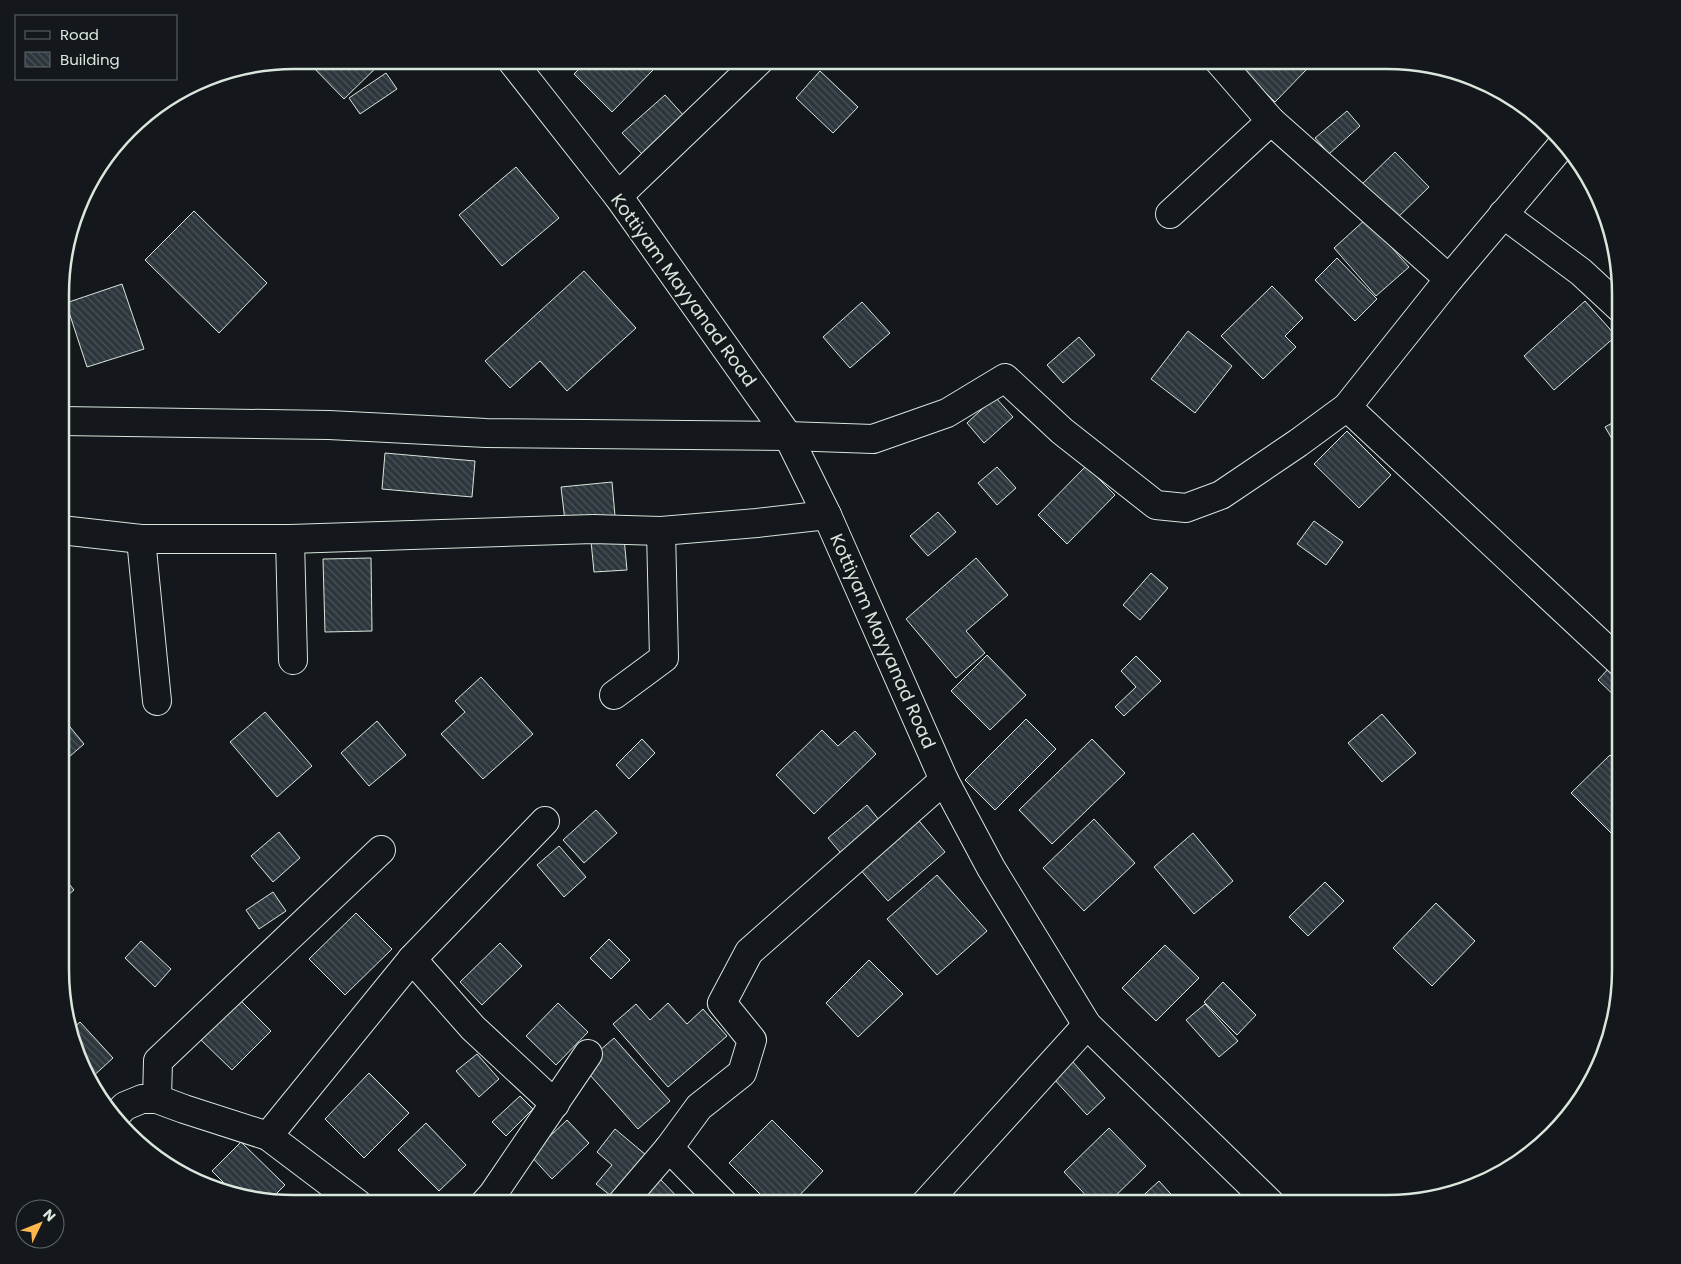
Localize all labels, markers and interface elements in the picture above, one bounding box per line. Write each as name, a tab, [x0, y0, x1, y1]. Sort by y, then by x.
legend	[15, 15, 178, 80]
text: Road	[60, 24, 99, 45]
text: Building	[60, 49, 120, 70]
street label: Kottiyam Mayyanad Road	[605, 188, 763, 392]
street label: Kottiyam Mayyanad Road	[824, 529, 942, 753]
north arrow	[15, 1199, 65, 1249]
text: N	[39, 1204, 60, 1226]

